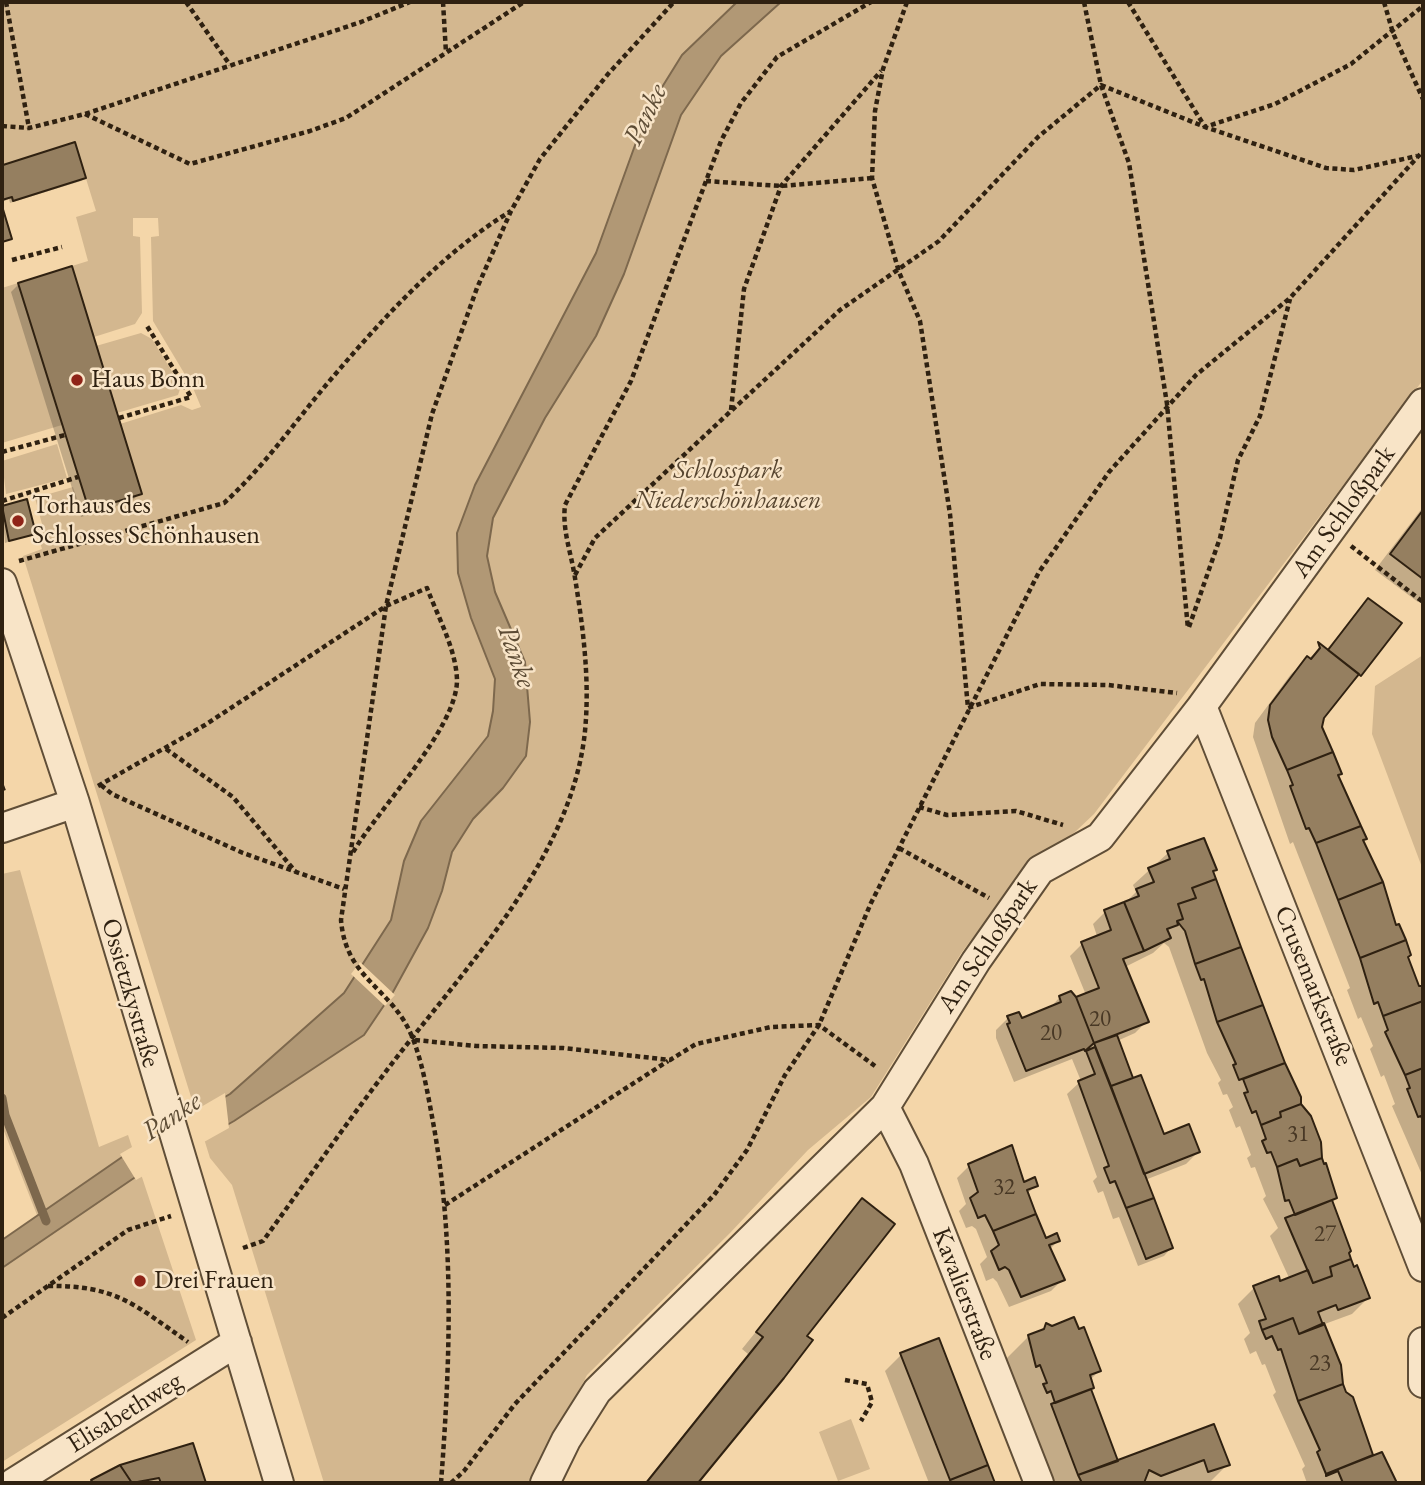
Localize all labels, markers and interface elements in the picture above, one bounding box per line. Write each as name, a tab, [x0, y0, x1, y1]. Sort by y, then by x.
water label: Panke	[617, 79, 675, 151]
place label: Haus Bonn	[91, 364, 205, 396]
marker: Haus Bonn	[69, 372, 85, 388]
street label: Am Schloßpark	[1286, 440, 1402, 584]
park label: Schlosspark Niederschönhausen	[635, 455, 821, 516]
place label: Torhaus des Schlosses Schönhausen	[32, 490, 260, 552]
marker: Torhaus des Schlosses Schönhausen	[10, 513, 26, 529]
water label: Panke	[490, 621, 542, 693]
street label: Am Schloßpark	[931, 873, 1045, 1019]
street label: Crusemarkstraße	[1267, 901, 1359, 1071]
street label: Ossietzkystraße	[94, 915, 166, 1071]
house number: 20	[1089, 1006, 1111, 1034]
house number: 20	[1040, 1020, 1062, 1048]
water label: Panke	[136, 1085, 208, 1149]
house number: 31	[1287, 1121, 1309, 1149]
house number: 32	[993, 1174, 1015, 1202]
house number: 27	[1314, 1221, 1336, 1249]
street label: Kavalierstraße	[924, 1223, 1004, 1365]
place label: Drei Frauen	[154, 1265, 274, 1297]
marker: Drei Frauen	[132, 1273, 148, 1289]
house number: 23	[1309, 1350, 1331, 1378]
street label: Elisabethweg	[62, 1366, 188, 1460]

